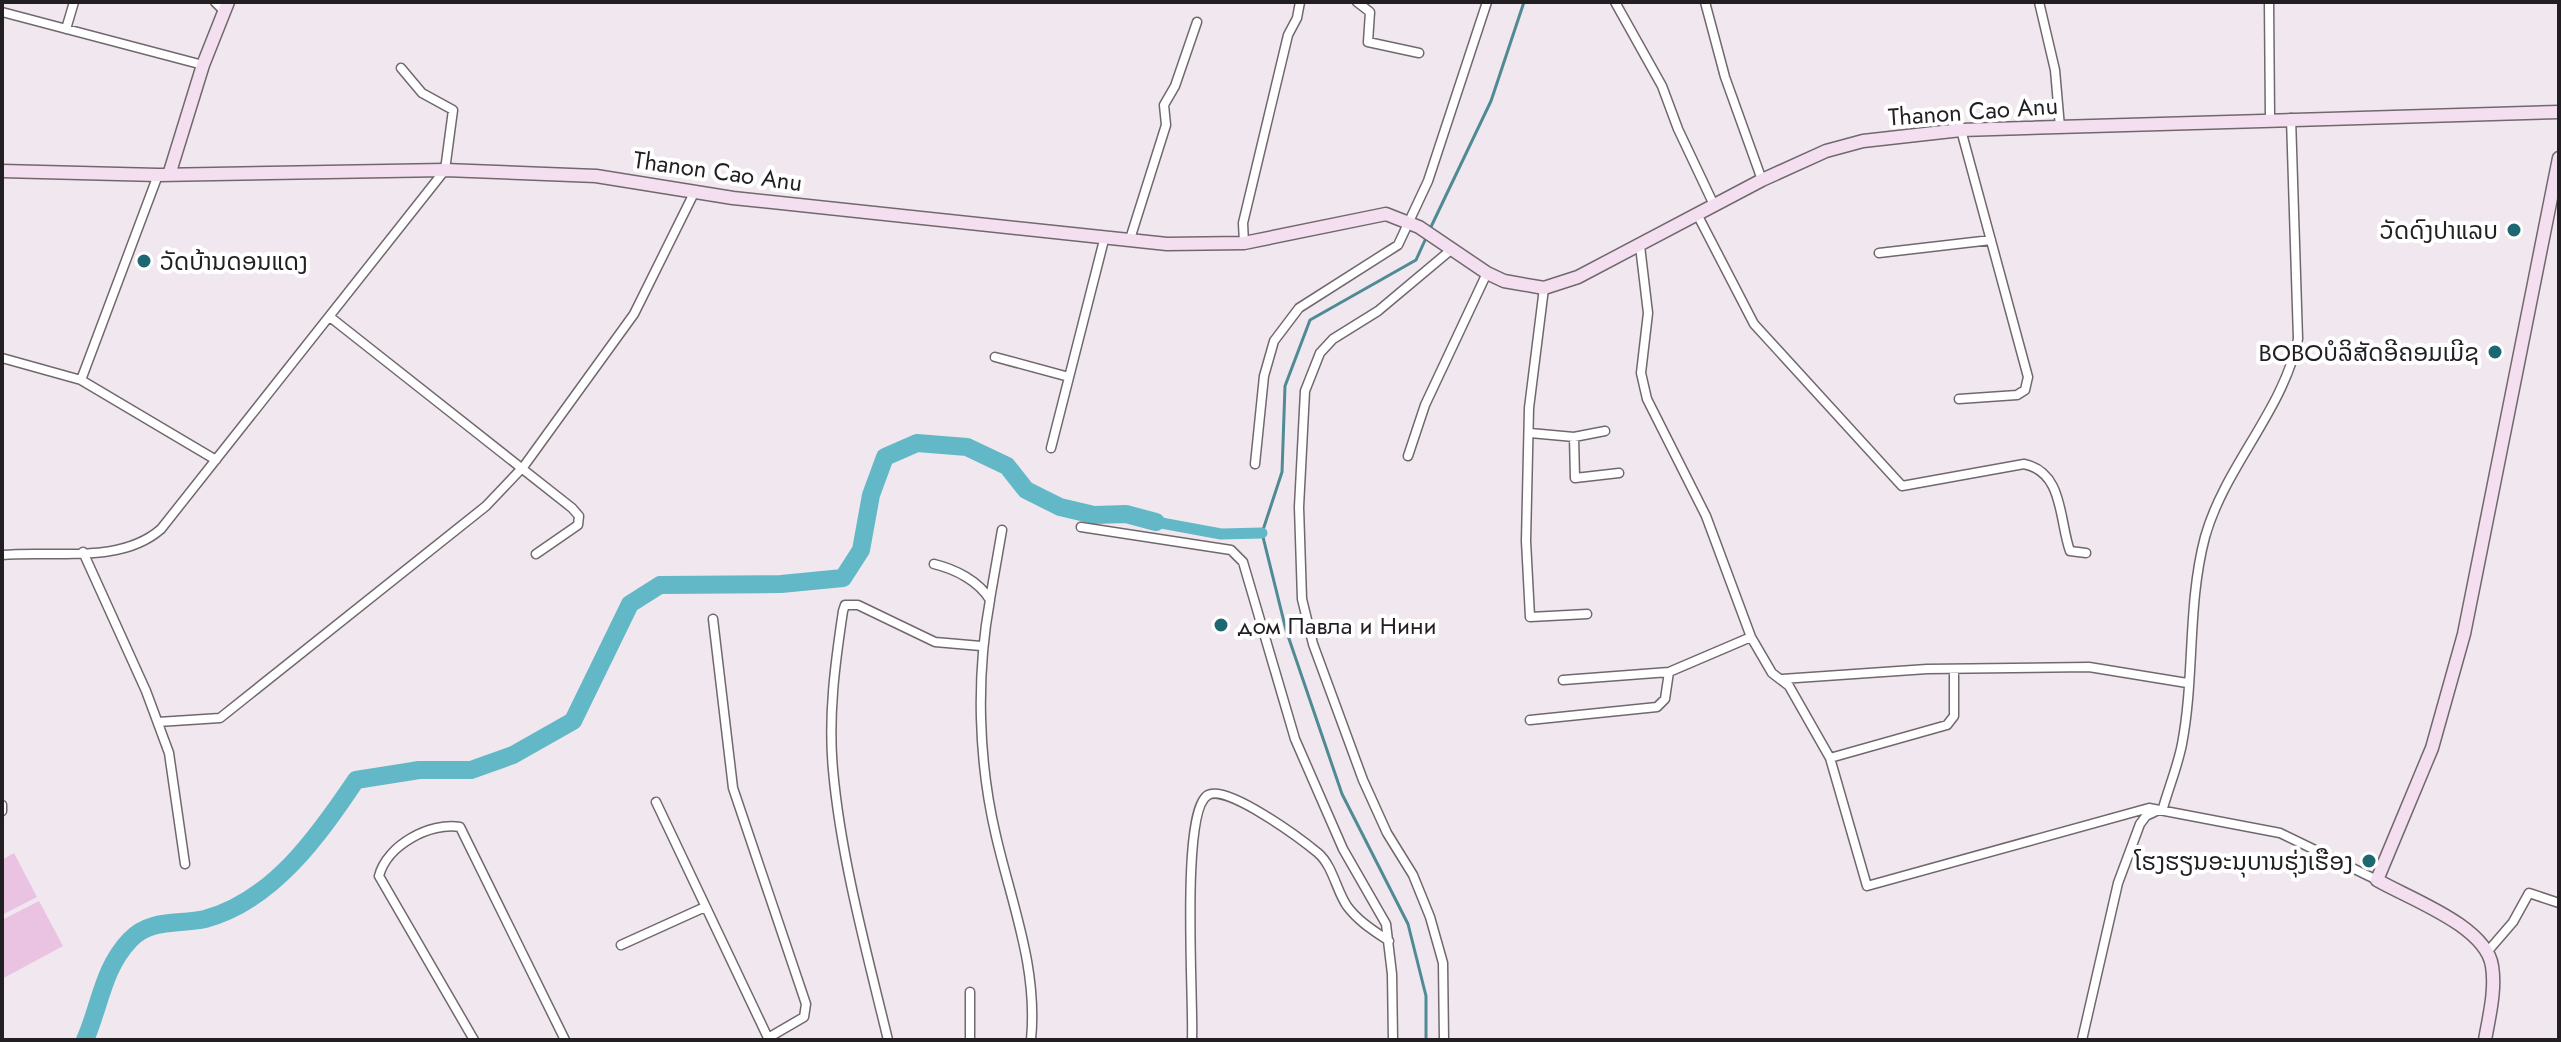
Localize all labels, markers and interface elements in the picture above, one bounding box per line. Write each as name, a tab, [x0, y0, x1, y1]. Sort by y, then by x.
street label: Thanon Cao Anu	[1887, 88, 2059, 134]
street label: Thanon Cao Anu	[631, 142, 805, 200]
place label: ວັດດົງປາແລບ	[2380, 213, 2498, 248]
marker: ວັດດົງປາແລບ	[2505, 221, 2523, 239]
place label: ວັດບ້ານດອນແດງ	[160, 244, 308, 279]
marker: ວັດບ້ານດອນແດງ	[135, 252, 153, 270]
place label: BOBOບໍລິສັດອີຄອມເມີຊ	[2259, 335, 2479, 370]
marker: BOBOບໍລິສັດອີຄອມເມີຊ	[2486, 343, 2504, 361]
place label: дом Павла и Нини	[1237, 608, 1437, 643]
marker: дом Павла и Нини	[1212, 616, 1230, 634]
place label: ໂຮງຮຽນອະນຸບານຮຸ່ງເຮືອງ	[2134, 844, 2353, 879]
marker: ໂຮງຮຽນອະນຸບານຮຸ່ງເຮືອງ	[2360, 852, 2378, 870]

